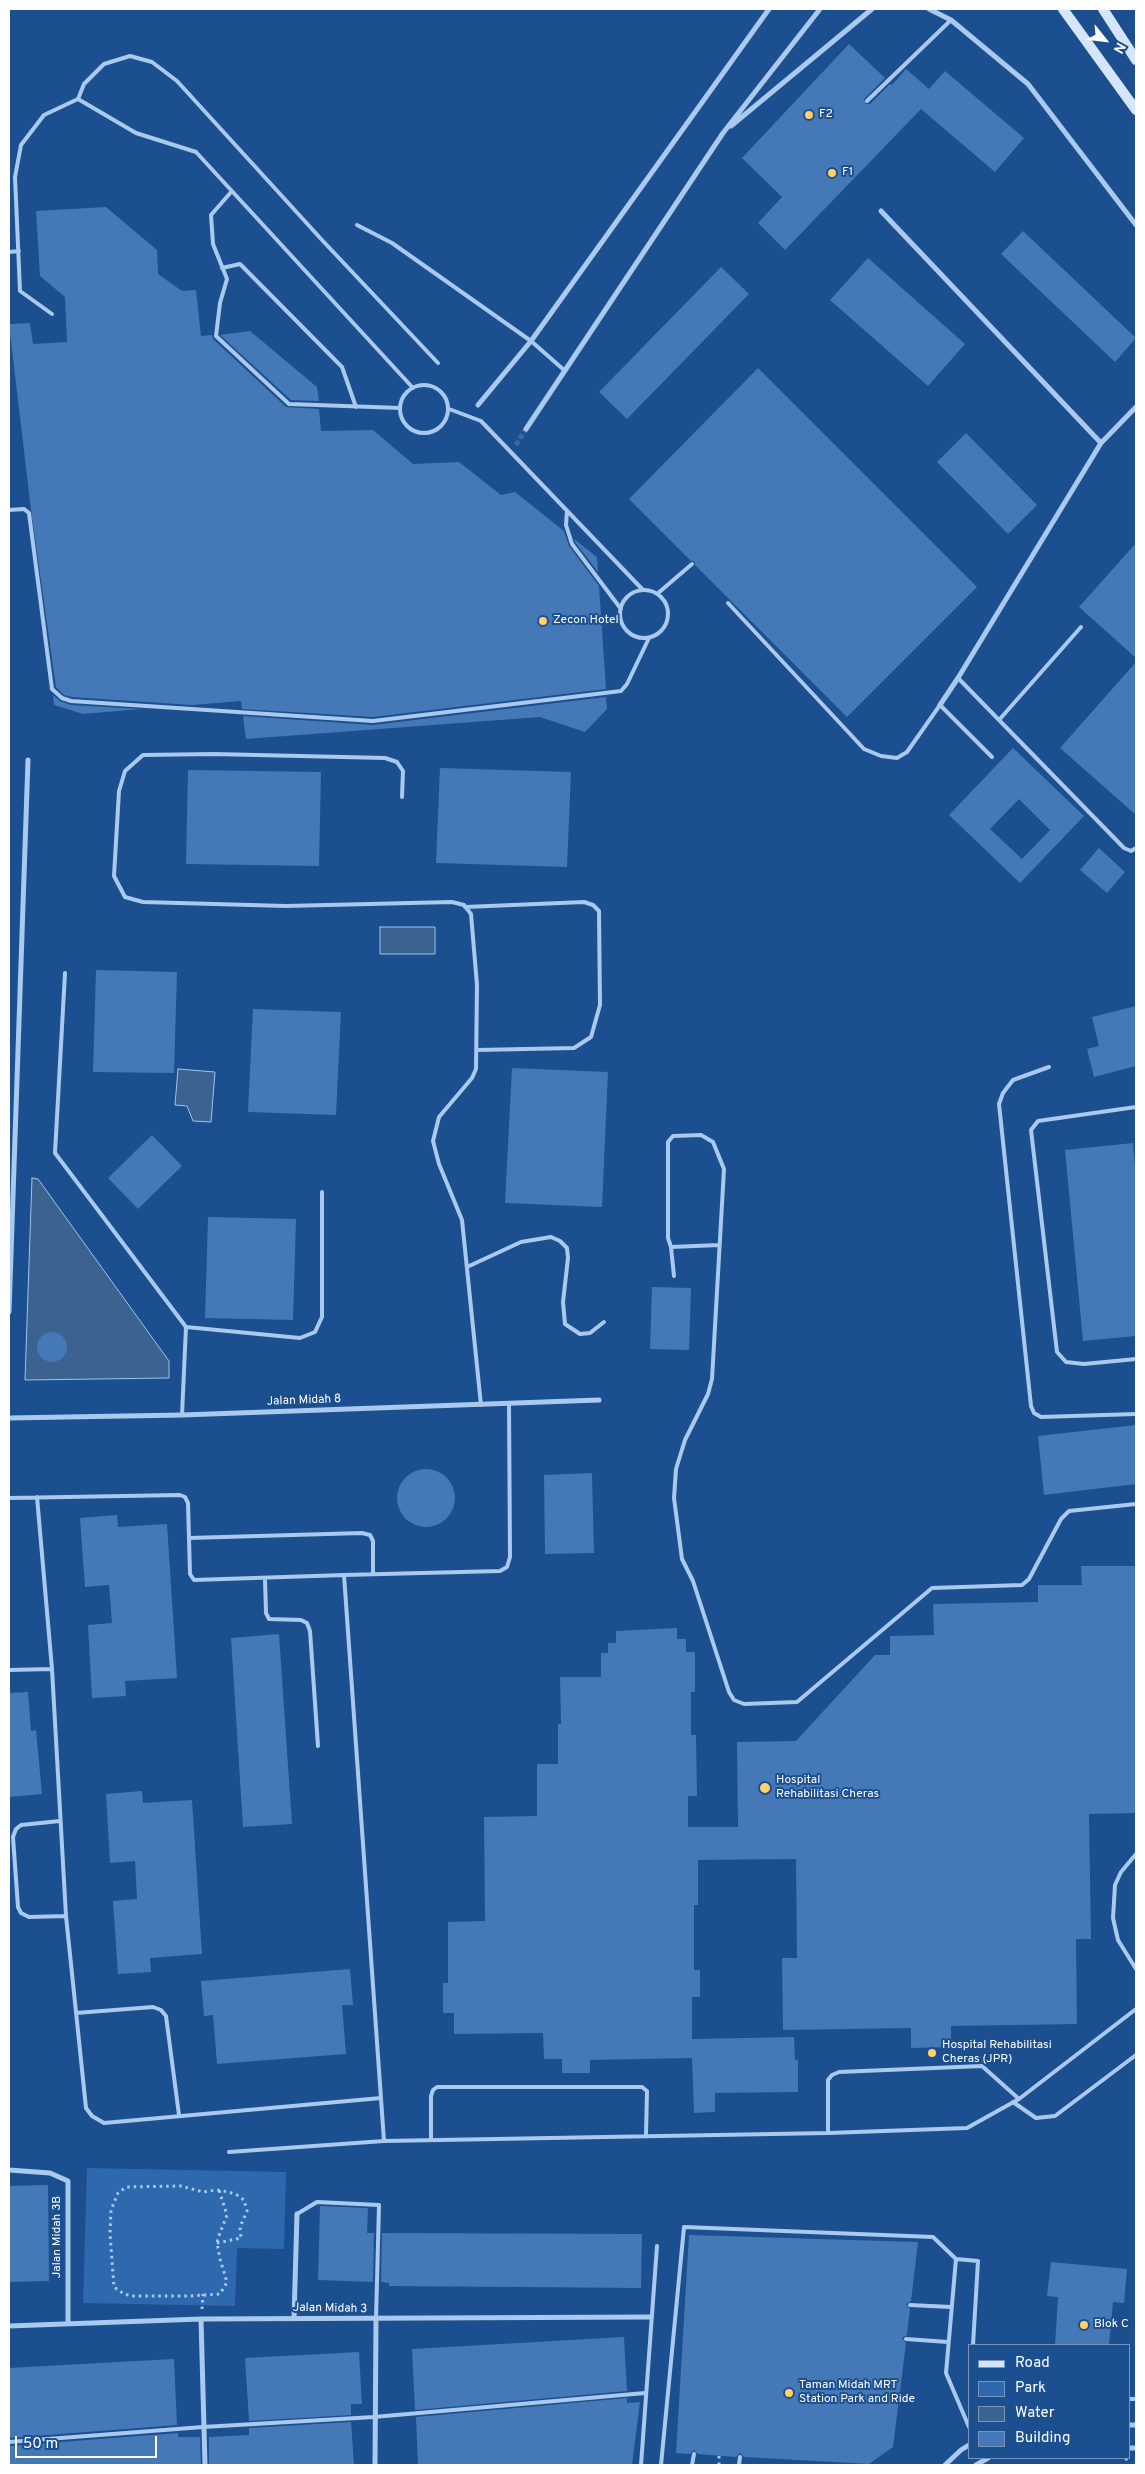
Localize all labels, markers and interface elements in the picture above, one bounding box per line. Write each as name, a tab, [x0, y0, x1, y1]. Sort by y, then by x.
north arrow	[1080, 15, 1130, 65]
text: N	[1109, 39, 1128, 56]
place label: F2	[819, 108, 833, 122]
marker: F2	[803, 109, 815, 121]
place label: F1	[842, 166, 853, 180]
marker: F1	[826, 167, 838, 179]
place label: Zecon Hotel	[553, 614, 619, 628]
marker: Zecon Hotel	[537, 615, 549, 627]
street label: Jalan Midah 8	[266, 1393, 342, 1409]
place label: Hospital Rehabilitasi Cheras	[776, 1774, 879, 1802]
marker: Hospital Rehabilitasi Cheras	[758, 1781, 772, 1795]
place label: Hospital Rehabilitasi Cheras (JPR)	[942, 2039, 1052, 2067]
marker: Hospital Rehabilitasi Cheras (JPR)	[926, 2047, 938, 2059]
street label: Jalan Midah 3B	[51, 2196, 65, 2278]
street label: Jalan Midah 3	[293, 2301, 367, 2317]
place label: Blok C	[1094, 2318, 1129, 2332]
marker: Blok C	[1078, 2319, 1090, 2331]
legend	[968, 2344, 1130, 2459]
text: Road	[1015, 2354, 1050, 2373]
place label: Taman Midah MRT Station Park and Ride	[799, 2379, 915, 2407]
text: Park	[1015, 2379, 1046, 2398]
marker: Taman Midah MRT Station Park and Ride	[783, 2387, 795, 2399]
text: Water	[1015, 2404, 1054, 2423]
scale bar	[18, 2426, 160, 2458]
text: Building	[1015, 2429, 1070, 2448]
text: 50 m	[23, 2435, 58, 2454]

